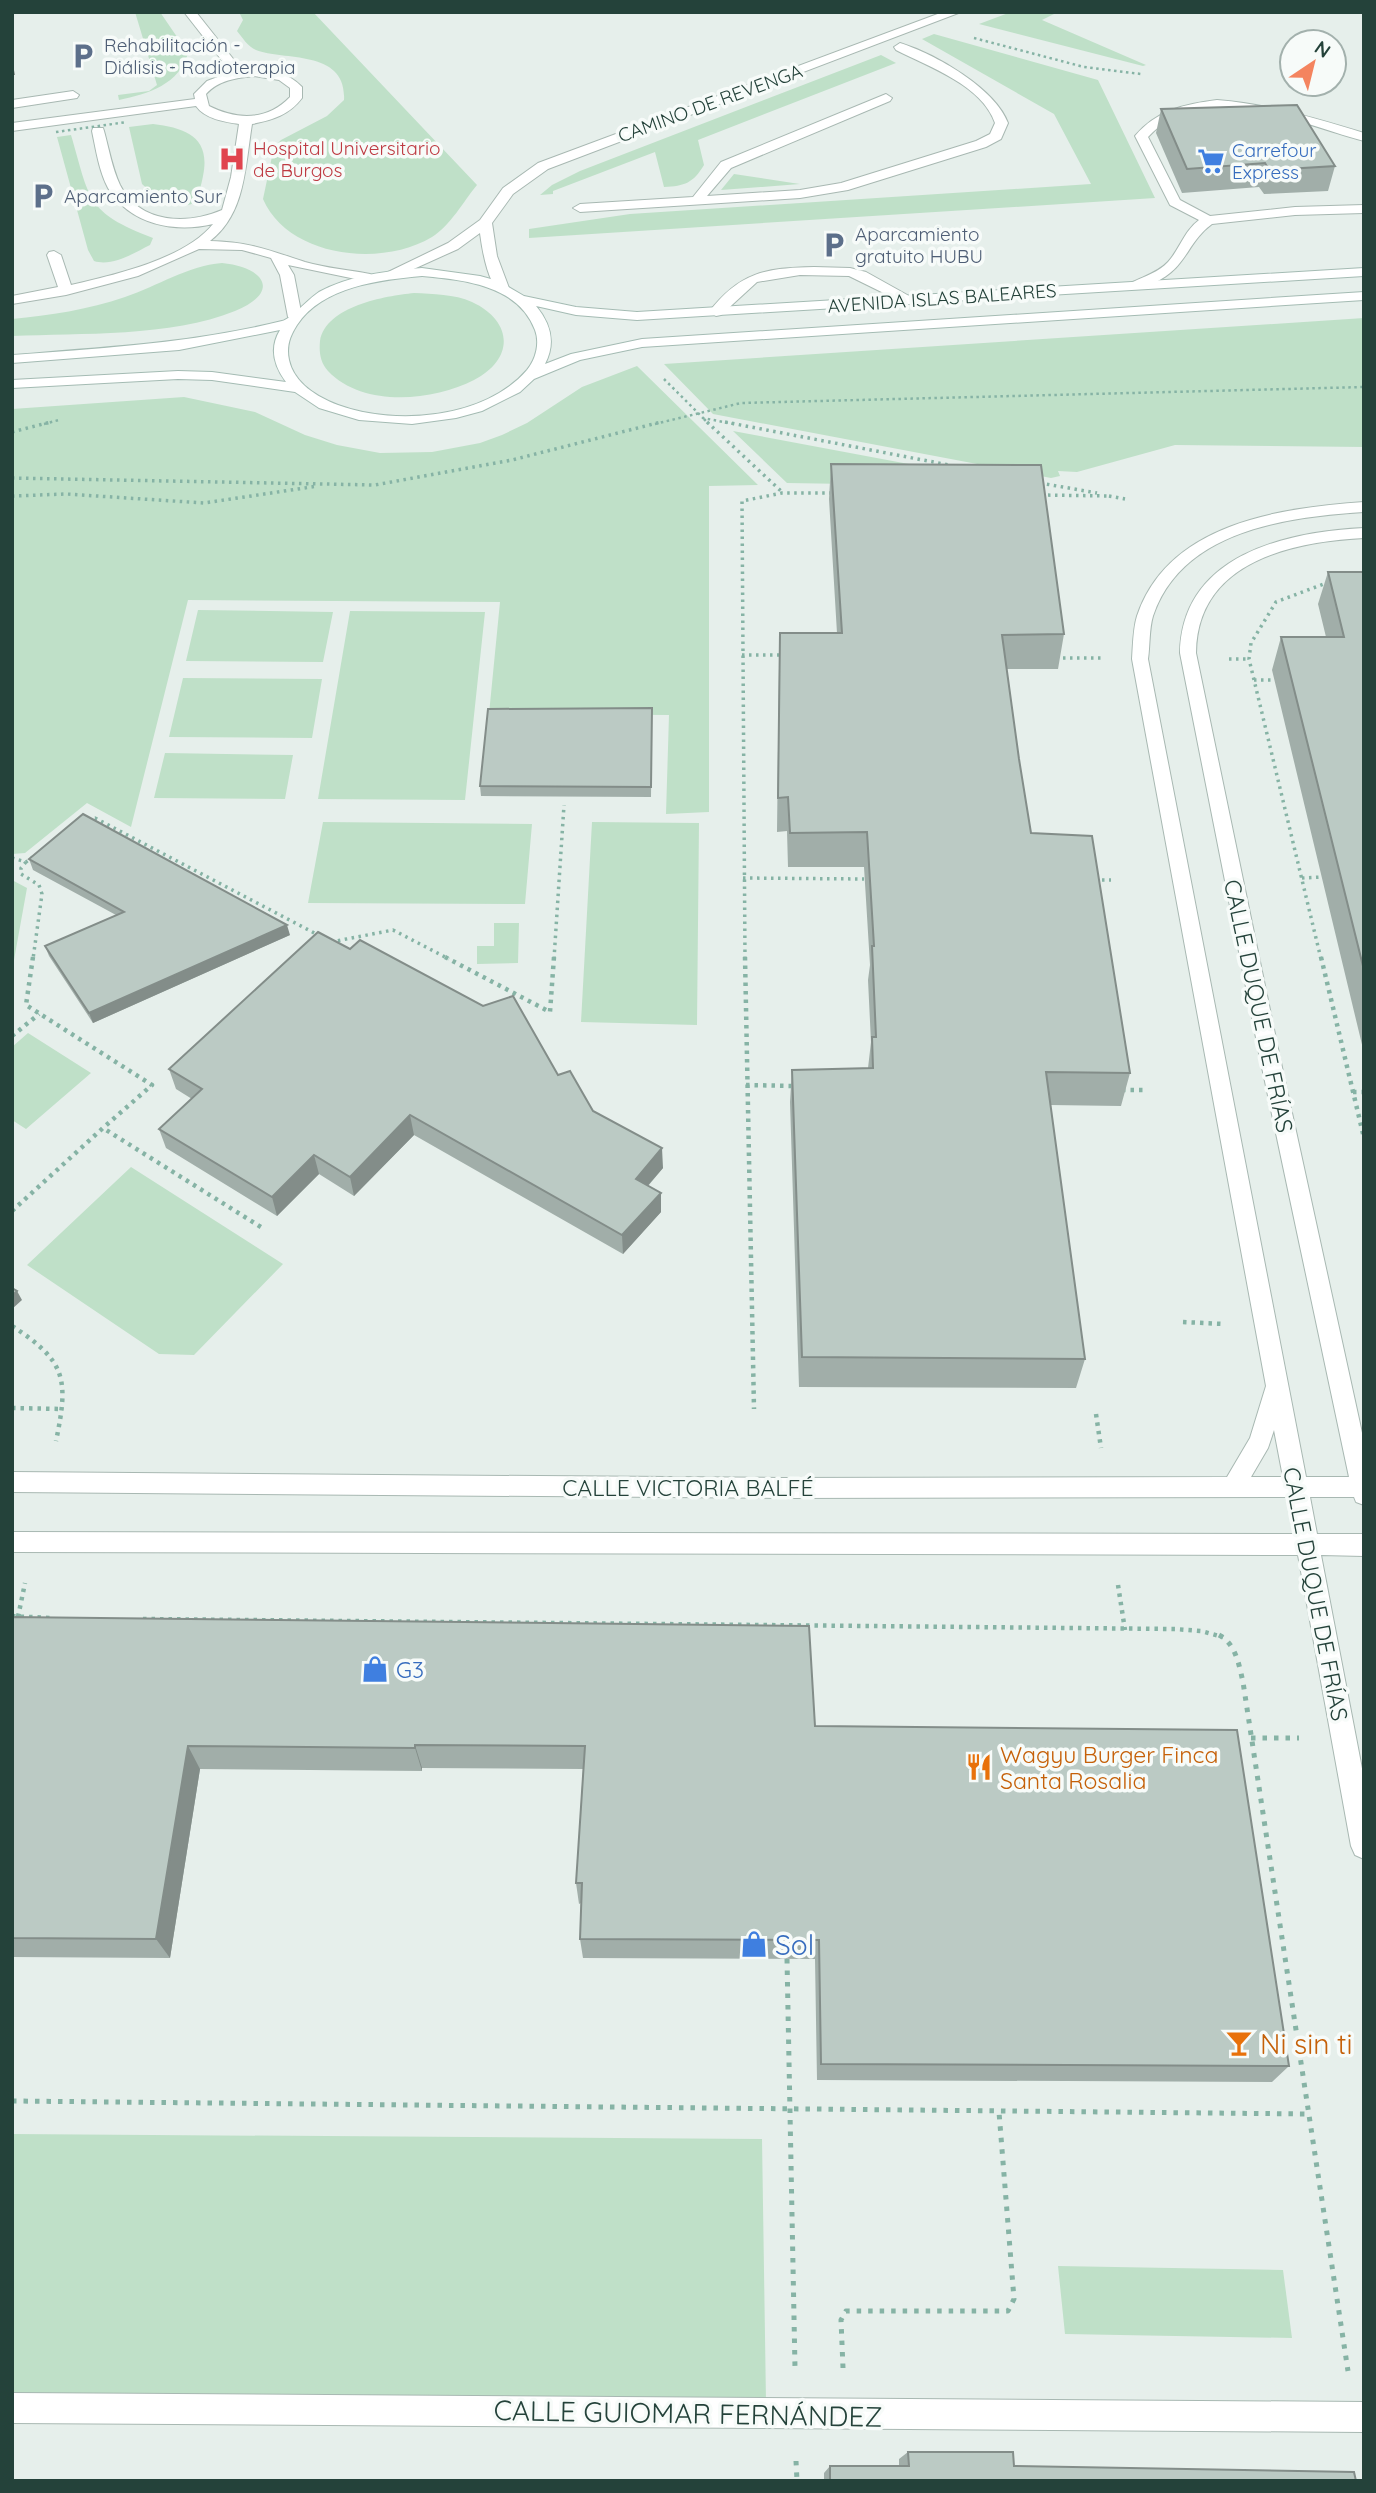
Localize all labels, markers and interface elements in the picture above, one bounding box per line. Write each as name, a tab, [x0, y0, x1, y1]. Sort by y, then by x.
north arrow	[1278, 28, 1348, 98]
place label: Rehabilitación - Diálisis - Radioterapia	[104, 33, 296, 79]
text: N	[1310, 35, 1335, 63]
parking icon: Rehabilitación - Diálisis - Radioterapia	[68, 41, 98, 71]
street label: CAMINO DE REVENGA	[614, 58, 806, 148]
place label: Hospital Universitario de Burgos	[253, 136, 441, 182]
place label: Carrefour Express	[1232, 138, 1317, 184]
hospital icon: Hospital Universitario de Burgos	[217, 144, 247, 174]
supermarket icon: Carrefour Express	[1196, 146, 1226, 176]
parking icon: Aparcamiento Sur	[28, 181, 58, 211]
place label: Aparcamiento Sur	[64, 184, 223, 208]
place label: Aparcamiento gratuito HUBU	[855, 222, 983, 268]
parking icon: Aparcamiento gratuito HUBU	[819, 230, 849, 260]
street label: AVENIDA ISLAS BALEARES	[827, 278, 1057, 318]
street label: CALLE DUQUE DE FRÍAS	[1218, 877, 1300, 1135]
street label: CALLE DUQUE DE FRÍAS	[1277, 1465, 1355, 1723]
street label: CALLE VICTORIA BALFÉ	[562, 1473, 814, 1502]
shop icon: G3	[360, 1654, 390, 1684]
place label: G3	[396, 1655, 424, 1684]
place label: Wagyu Burger Finca Santa Rosalia	[1000, 1740, 1218, 1795]
restaurant icon: Wagyu Burger Finca Santa Rosalia	[964, 1752, 994, 1782]
place label: Sol	[775, 1927, 814, 1962]
shop icon: Sol	[739, 1929, 769, 1959]
place label: Ni sin ti	[1260, 2026, 1352, 2061]
bar icon: Ni sin ti	[1224, 2028, 1254, 2058]
street label: CALLE GUIOMAR FERNÁNDEZ	[493, 2392, 883, 2434]

